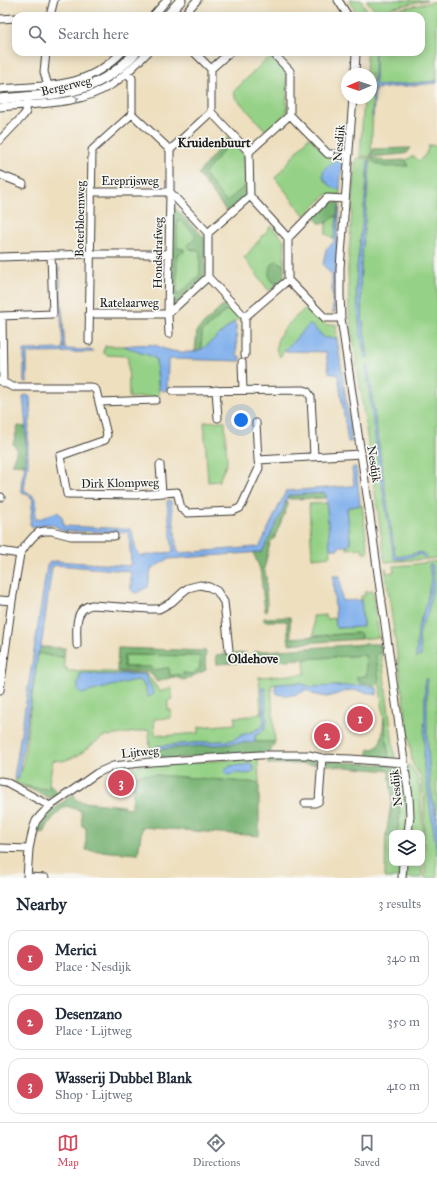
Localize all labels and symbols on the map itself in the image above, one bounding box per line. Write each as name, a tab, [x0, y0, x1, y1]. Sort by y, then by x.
north arrow	[341, 68, 377, 104]
street label: Bergerweg	[40, 73, 93, 100]
one-way arrow	[73, 95, 80, 103]
street label: Nesdijk	[330, 123, 348, 162]
district label: Kruidenbuurt	[177, 135, 251, 151]
street label: Ereprijsweg	[101, 174, 159, 189]
street label: Boterbloemweg	[72, 180, 89, 257]
street label: Hondsdrafweg	[150, 217, 167, 289]
street label: Ratelaarweg	[99, 296, 159, 311]
your location	[231, 410, 251, 430]
street label: Nesdijk	[364, 445, 384, 484]
street label: Dirk Klompweg	[81, 475, 159, 492]
district label: Oldehove	[228, 651, 279, 667]
pin: 1	[347, 704, 373, 734]
pin: 2	[314, 721, 340, 751]
street label: Lijtweg	[121, 743, 160, 762]
pin: 3	[108, 768, 134, 798]
street label: Nesdijk	[387, 768, 405, 807]

